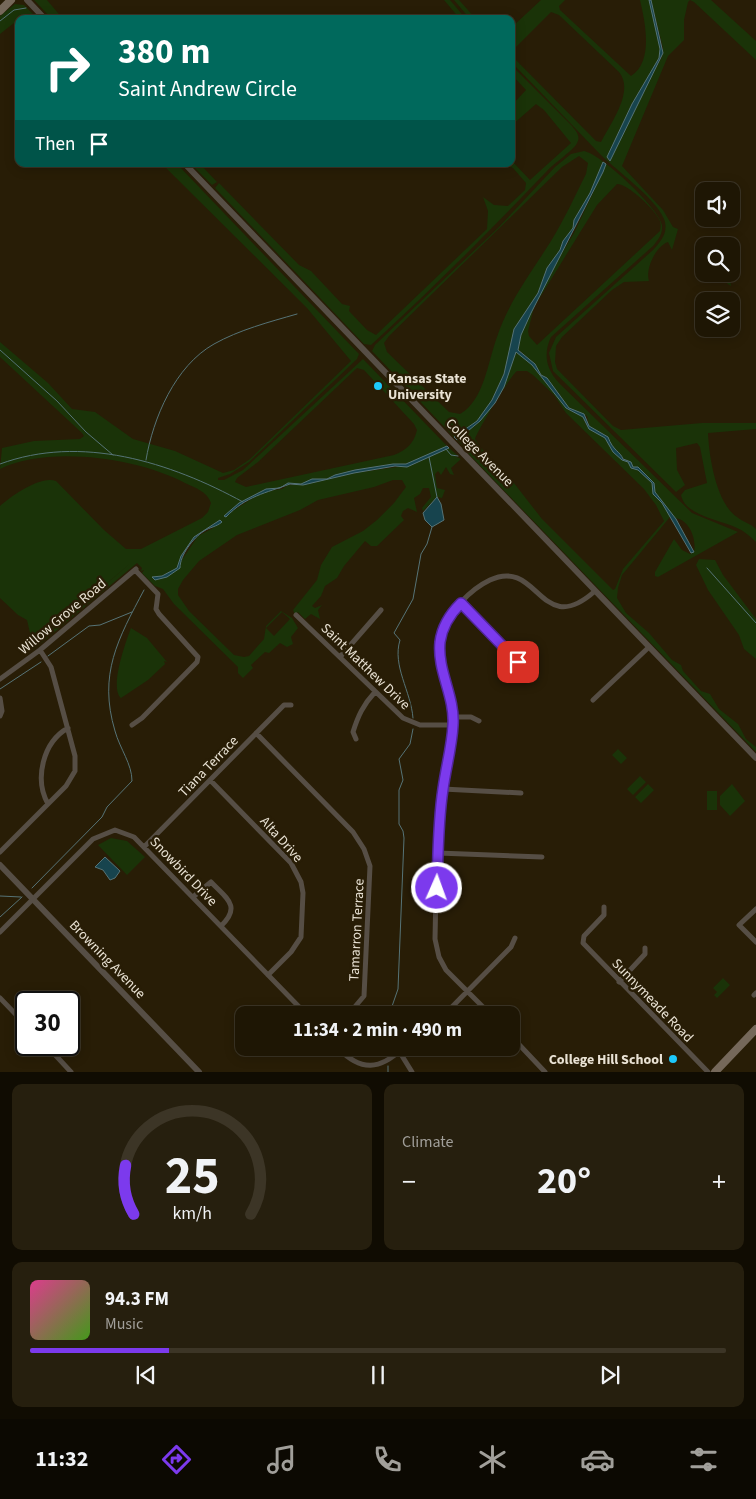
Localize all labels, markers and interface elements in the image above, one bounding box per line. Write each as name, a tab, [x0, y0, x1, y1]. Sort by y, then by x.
text: 380 m	[118, 27, 210, 77]
icon: right	[35, 35, 100, 100]
text: Saint Andrew Circle	[118, 73, 297, 105]
icon: arrive	[85, 130, 113, 158]
text: Then	[35, 131, 75, 158]
map controls	[695, 182, 740, 337]
button: sound	[695, 182, 740, 227]
button: search	[695, 237, 740, 282]
button: layers	[695, 292, 740, 337]
place label: Kansas State University	[388, 369, 467, 405]
marker: Kansas State University	[372, 380, 384, 392]
street label: College Avenue	[441, 414, 518, 491]
street label: Willow Grove Road	[14, 574, 111, 660]
street label: Saint Matthew Drive	[316, 619, 414, 715]
pin	[497, 641, 539, 683]
icon: arrive	[504, 648, 532, 676]
street label: Tiana Terrace	[174, 731, 243, 802]
street label: Alta Drive	[255, 812, 307, 867]
street label: Snowbird Drive	[145, 833, 222, 911]
position arrow	[410, 861, 462, 913]
street label: Tamarron Terrace	[344, 878, 370, 982]
street label: Browning Avenue	[65, 916, 150, 1003]
street label: Sunnymeade Road	[607, 954, 698, 1047]
speed limit sign: 30	[15, 991, 80, 1056]
text: 11:34 · 2 min · 490 m	[293, 1017, 462, 1044]
place label: College Hill School	[549, 1050, 663, 1070]
marker: College Hill School	[667, 1053, 679, 1065]
text: Climate	[402, 1131, 453, 1153]
text: 25	[165, 1140, 219, 1214]
text: 20°	[537, 1154, 591, 1208]
text: −	[402, 1162, 416, 1202]
text: +	[712, 1162, 726, 1202]
text: km/h	[172, 1201, 212, 1226]
text: 94.3 FM	[105, 1286, 169, 1313]
text: Music	[105, 1313, 143, 1335]
icon: previous	[132, 1361, 160, 1389]
icon: pause	[364, 1361, 392, 1389]
icon: next	[596, 1361, 624, 1389]
icon: directions	[159, 1442, 194, 1477]
icon: music	[264, 1442, 299, 1477]
icon: phone	[370, 1442, 405, 1477]
icon: climate	[475, 1442, 510, 1477]
icon: car	[580, 1442, 615, 1477]
icon: filters	[686, 1442, 721, 1477]
text: 11:32	[35, 1443, 88, 1475]

